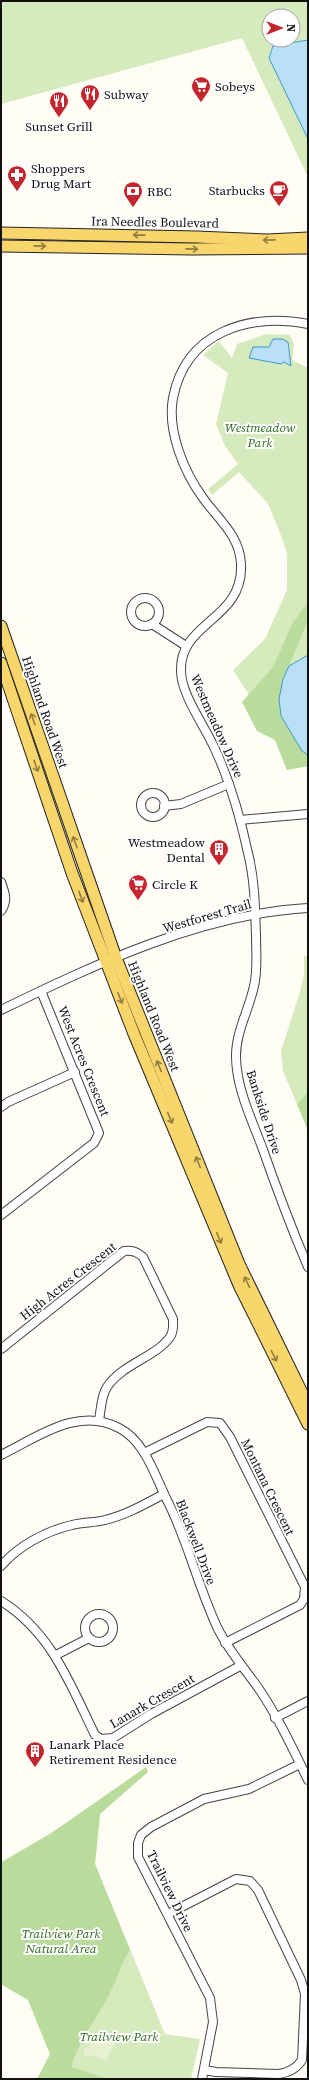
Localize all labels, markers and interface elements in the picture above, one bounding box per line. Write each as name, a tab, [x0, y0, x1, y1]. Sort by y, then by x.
north arrow	[261, 8, 301, 48]
text: N	[283, 24, 298, 32]
supermarket icon: Sobeys	[190, 75, 212, 103]
place label: Sobeys	[215, 78, 255, 95]
restaurant icon: Subway	[79, 83, 101, 111]
place label: Subway	[104, 86, 149, 103]
restaurant icon: Sunset Grill	[48, 90, 70, 118]
place label: Sunset Grill	[25, 118, 93, 135]
place label: Shoppers Drug Mart	[31, 160, 92, 192]
pharmacy icon: Shoppers Drug Mart	[6, 164, 28, 192]
cafe icon: Starbucks	[268, 179, 290, 207]
bank icon: RBC	[122, 180, 144, 208]
place label: Starbucks	[209, 182, 265, 199]
place label: RBC	[147, 183, 172, 200]
street label: Ira Needles Boulevard	[91, 212, 220, 232]
one-way arrow	[133, 232, 146, 239]
one-way arrow	[263, 236, 276, 244]
one-way arrow	[33, 243, 46, 250]
one-way arrow	[185, 245, 198, 253]
park label: Westmeadow Park	[225, 419, 296, 451]
street label: Highland Road West	[18, 654, 72, 771]
street label: Westmeadow Drive	[187, 672, 248, 781]
one-way arrow	[29, 713, 36, 726]
one-way arrow	[33, 760, 40, 773]
place label: Westmeadow Dental	[128, 834, 205, 866]
one-way arrow	[71, 836, 79, 848]
building icon: Westmeadow Dental	[208, 838, 230, 866]
supermarket icon: Circle K	[127, 873, 149, 901]
place label: Circle K	[152, 876, 198, 893]
one-way arrow	[78, 890, 86, 902]
street label: Westforest Trail	[161, 895, 253, 937]
street label: Highland Road West	[124, 958, 184, 1074]
one-way arrow	[116, 992, 124, 1004]
street label: West Acres Crescent	[54, 1003, 114, 1119]
one-way arrow	[155, 1060, 163, 1072]
street label: Bankside Drive	[242, 1068, 286, 1157]
one-way arrow	[167, 1111, 174, 1123]
one-way arrow	[193, 1157, 201, 1169]
one-way arrow	[216, 1232, 223, 1244]
street label: High Acres Crescent	[16, 1238, 120, 1324]
one-way arrow	[243, 1277, 251, 1289]
one-way arrow	[271, 1350, 278, 1362]
street label: Montana Crescent	[237, 1436, 299, 1539]
street label: Blackwell Drive	[172, 1497, 220, 1587]
street label: Lanark Crescent	[107, 1669, 198, 1732]
place label: Lanark Place Retirement Residence	[49, 1736, 177, 1768]
building icon: Lanark Place Retirement Residence	[24, 1740, 46, 1768]
street label: Trailview Drive	[143, 1848, 197, 1935]
park label: Trailview Park Natural Area	[22, 1925, 101, 1957]
park label: Trailview Park	[80, 2028, 159, 2045]

